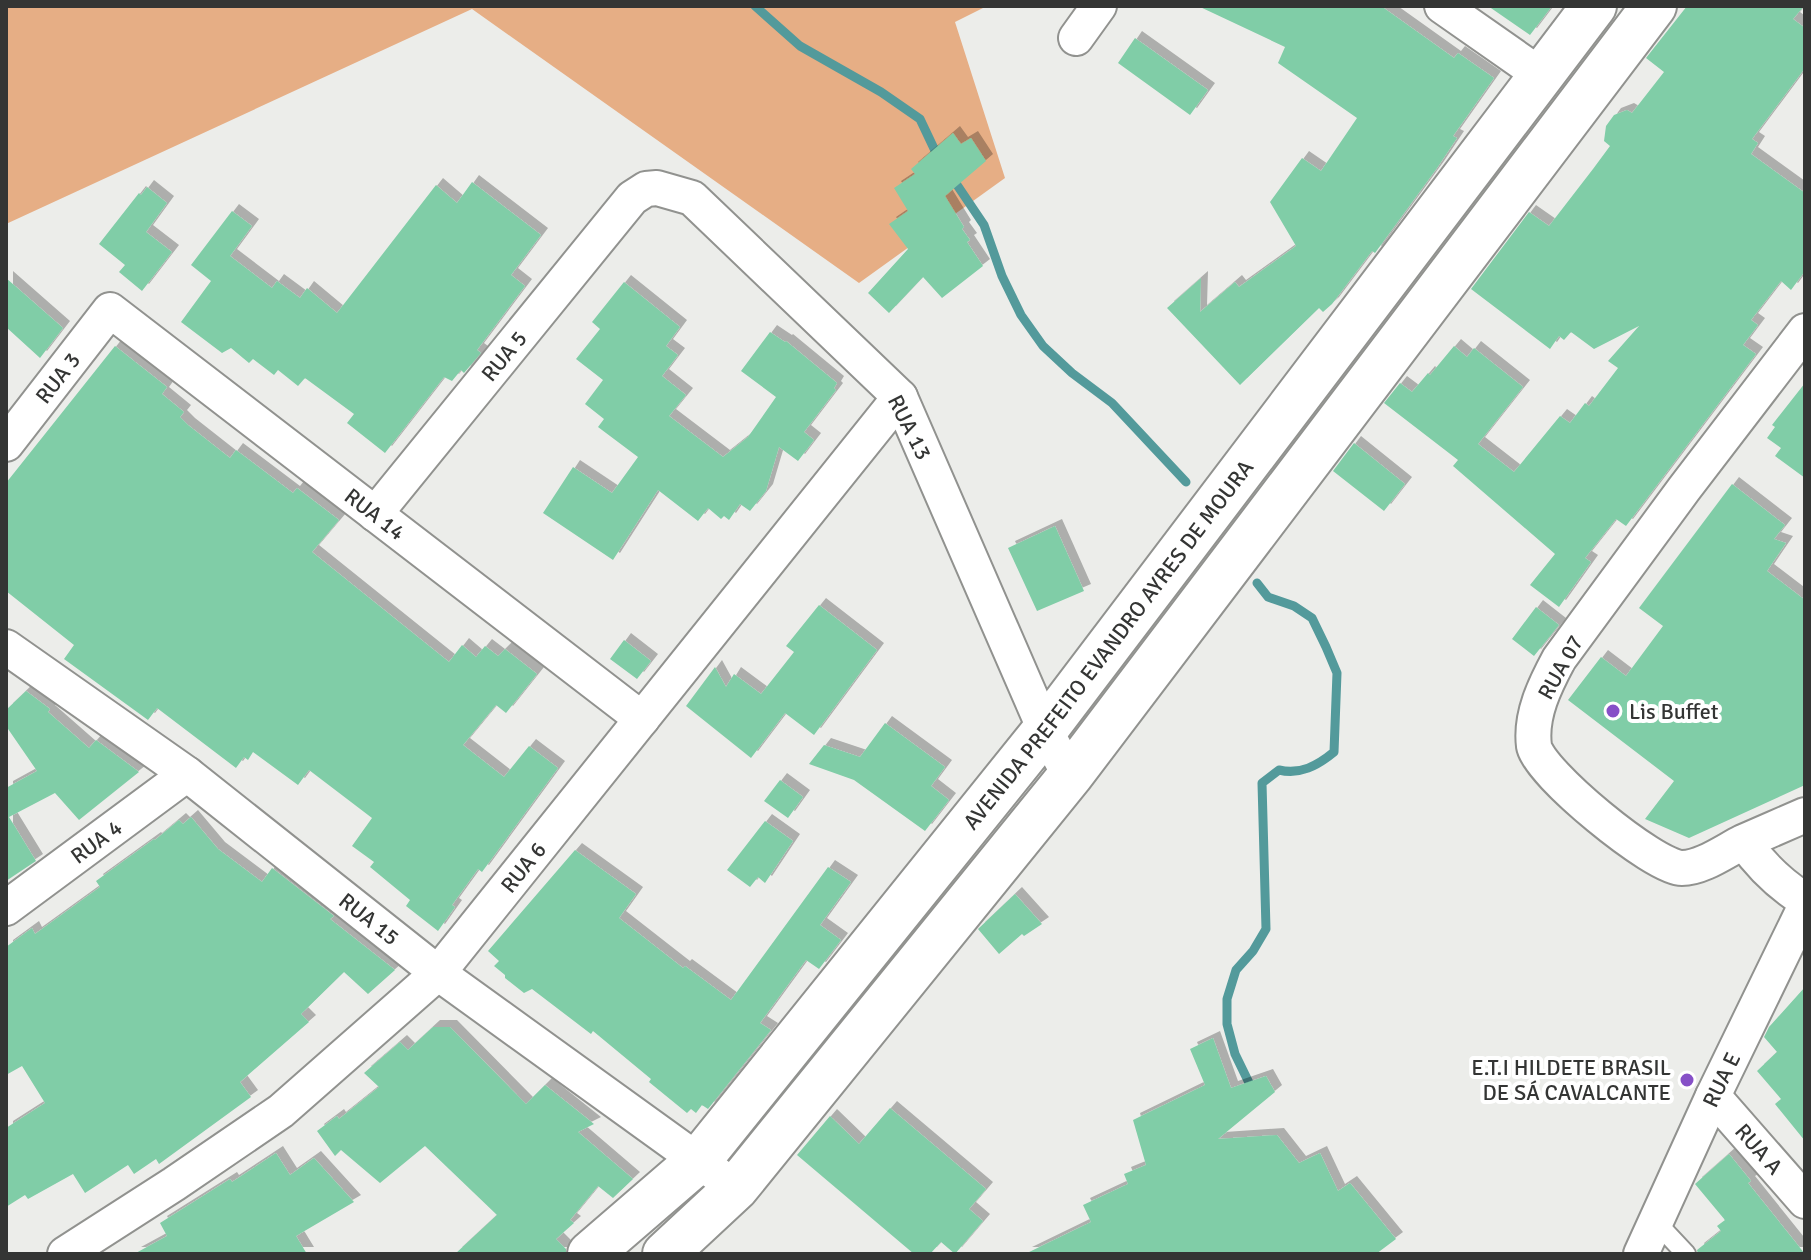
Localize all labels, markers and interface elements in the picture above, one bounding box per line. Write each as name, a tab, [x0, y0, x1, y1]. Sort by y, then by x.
street label: RUA 5	[476, 325, 533, 387]
street label: RUA 3	[30, 347, 86, 409]
street label: RUA 13	[882, 390, 937, 464]
street label: AVENIDA PREFEITO EVANDRO AYRES DE MOURA	[957, 454, 1259, 835]
street label: RUA 14	[339, 482, 411, 546]
street label: RUA 07	[1532, 630, 1589, 704]
place label: Lis Buffet	[1629, 698, 1719, 725]
marker: Lis Buffet	[1604, 702, 1622, 720]
street label: RUA 4	[65, 814, 128, 870]
street label: RUA 6	[495, 836, 552, 898]
street label: RUA 15	[334, 887, 405, 951]
street label: RUA E	[1697, 1048, 1746, 1111]
place label: E.T.I HILDETE BRASIL DE SÁ CAVALCANTE	[1471, 1054, 1671, 1106]
marker: E.T.I HILDETE BRASIL DE SÁ CAVALCANTE	[1678, 1071, 1696, 1089]
street label: RUA A	[1729, 1118, 1789, 1180]

